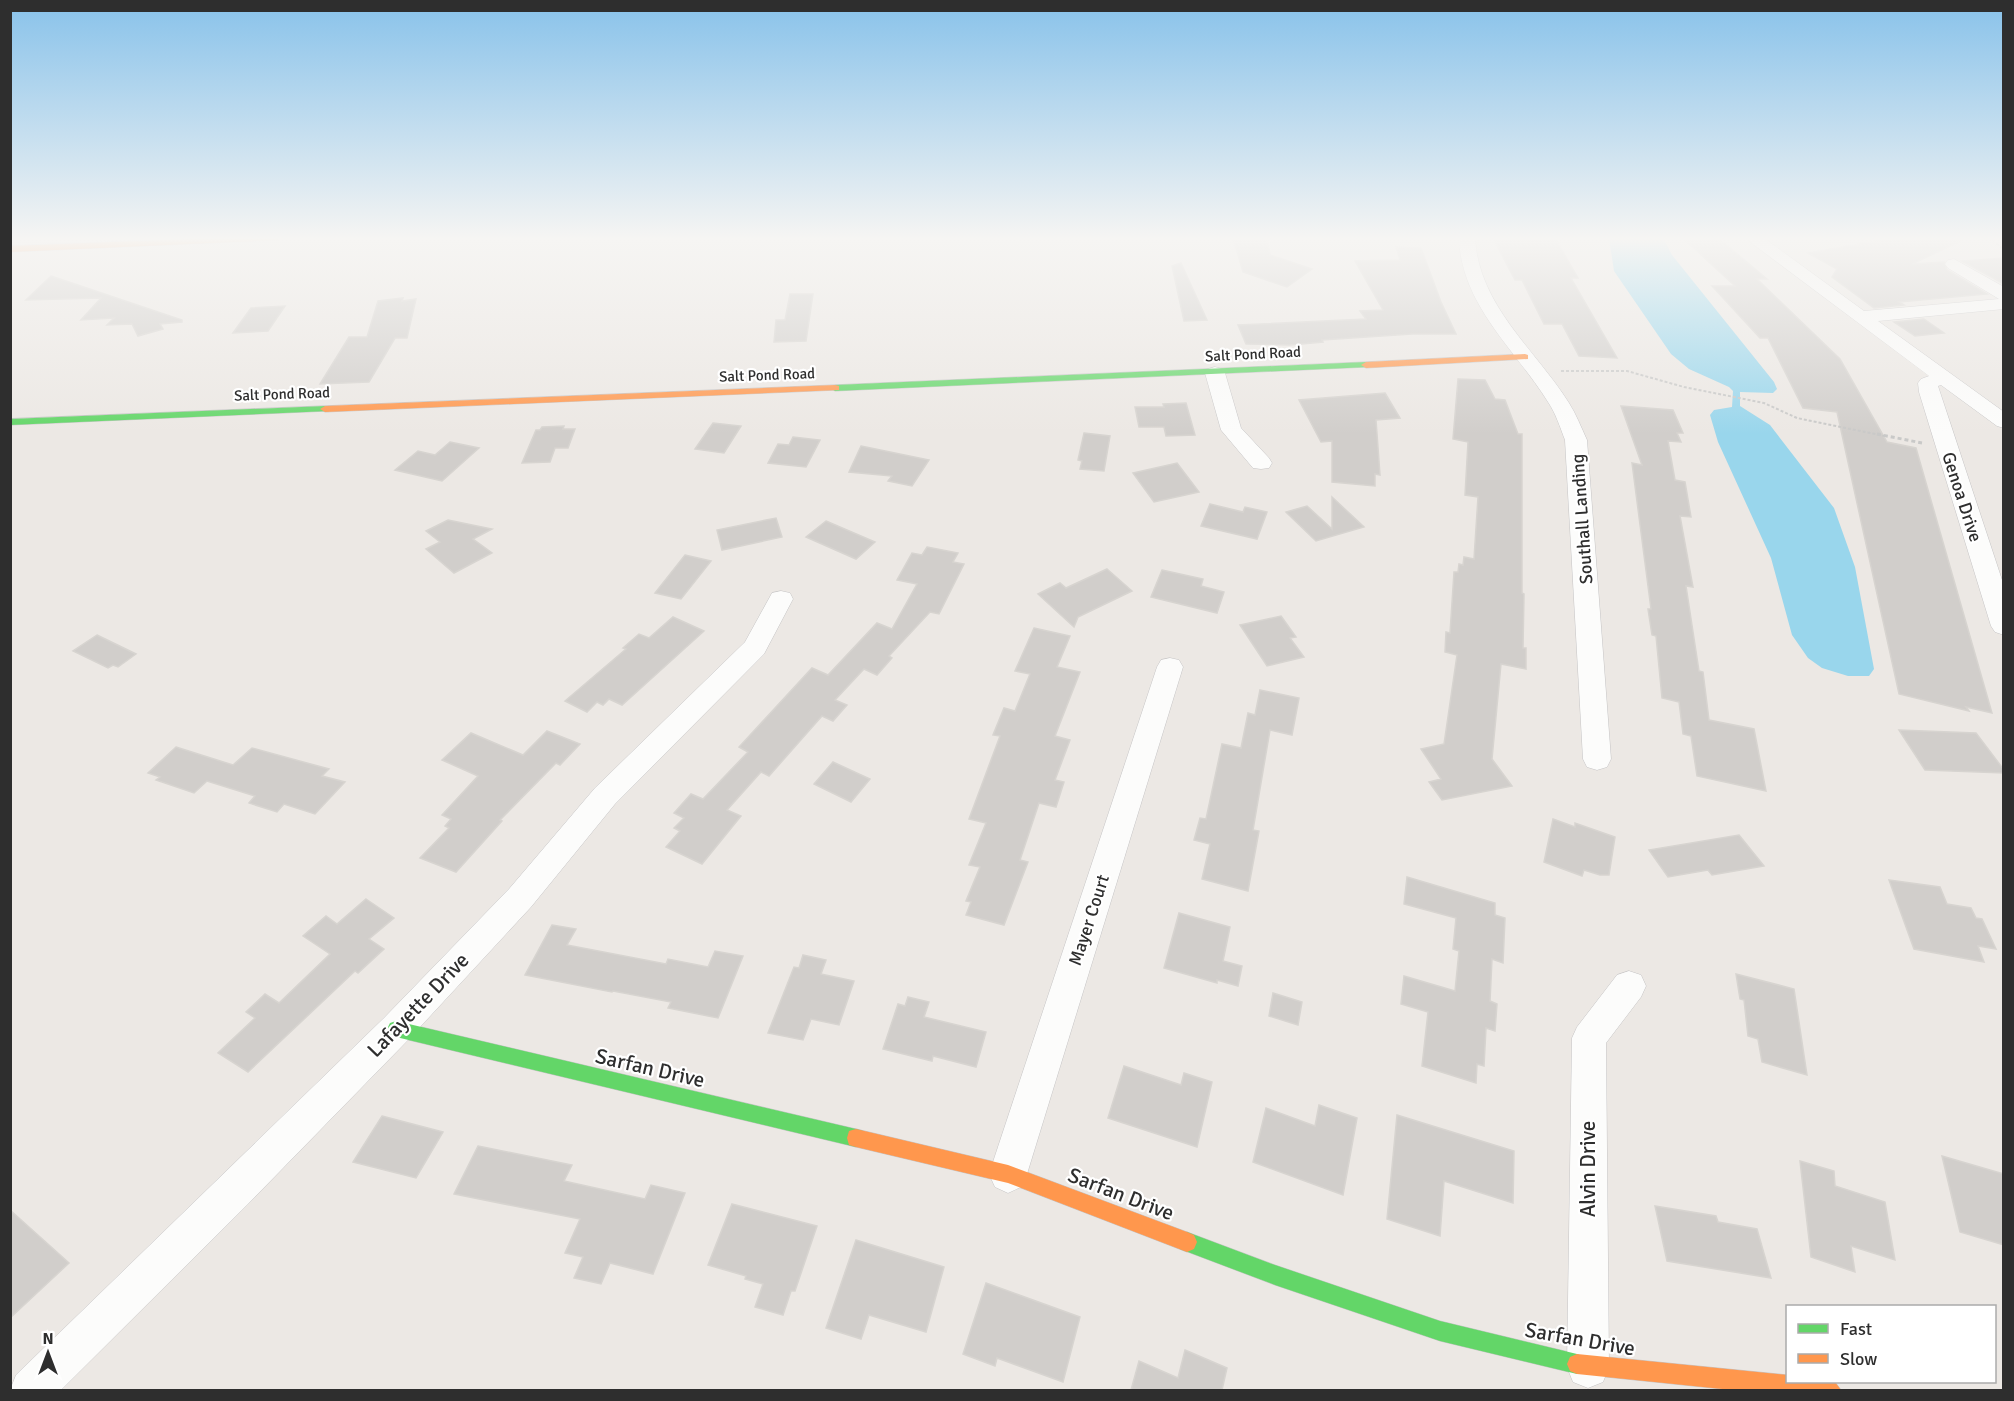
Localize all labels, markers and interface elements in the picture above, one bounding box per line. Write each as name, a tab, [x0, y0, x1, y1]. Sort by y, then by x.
street label: Salt Pond Road	[1205, 342, 1301, 366]
street label: Salt Pond Road	[719, 364, 815, 386]
street label: Salt Pond Road	[234, 383, 330, 405]
street label: Genoa Drive	[1937, 449, 1987, 545]
street label: Southall Landing	[1566, 453, 1598, 585]
street label: Mayer Court	[1064, 872, 1114, 968]
street label: Lafayette Drive	[362, 947, 474, 1063]
street label: Sarfan Drive	[593, 1043, 707, 1093]
street label: Alvin Drive	[1575, 1121, 1601, 1217]
street label: Sarfan Drive	[1064, 1162, 1178, 1226]
legend	[1786, 1305, 1996, 1383]
street label: Sarfan Drive	[1523, 1317, 1637, 1361]
text: Fast	[1840, 1318, 1872, 1340]
north arrow	[18, 1323, 78, 1383]
text: N	[42, 1329, 54, 1349]
text: Slow	[1840, 1348, 1877, 1370]

